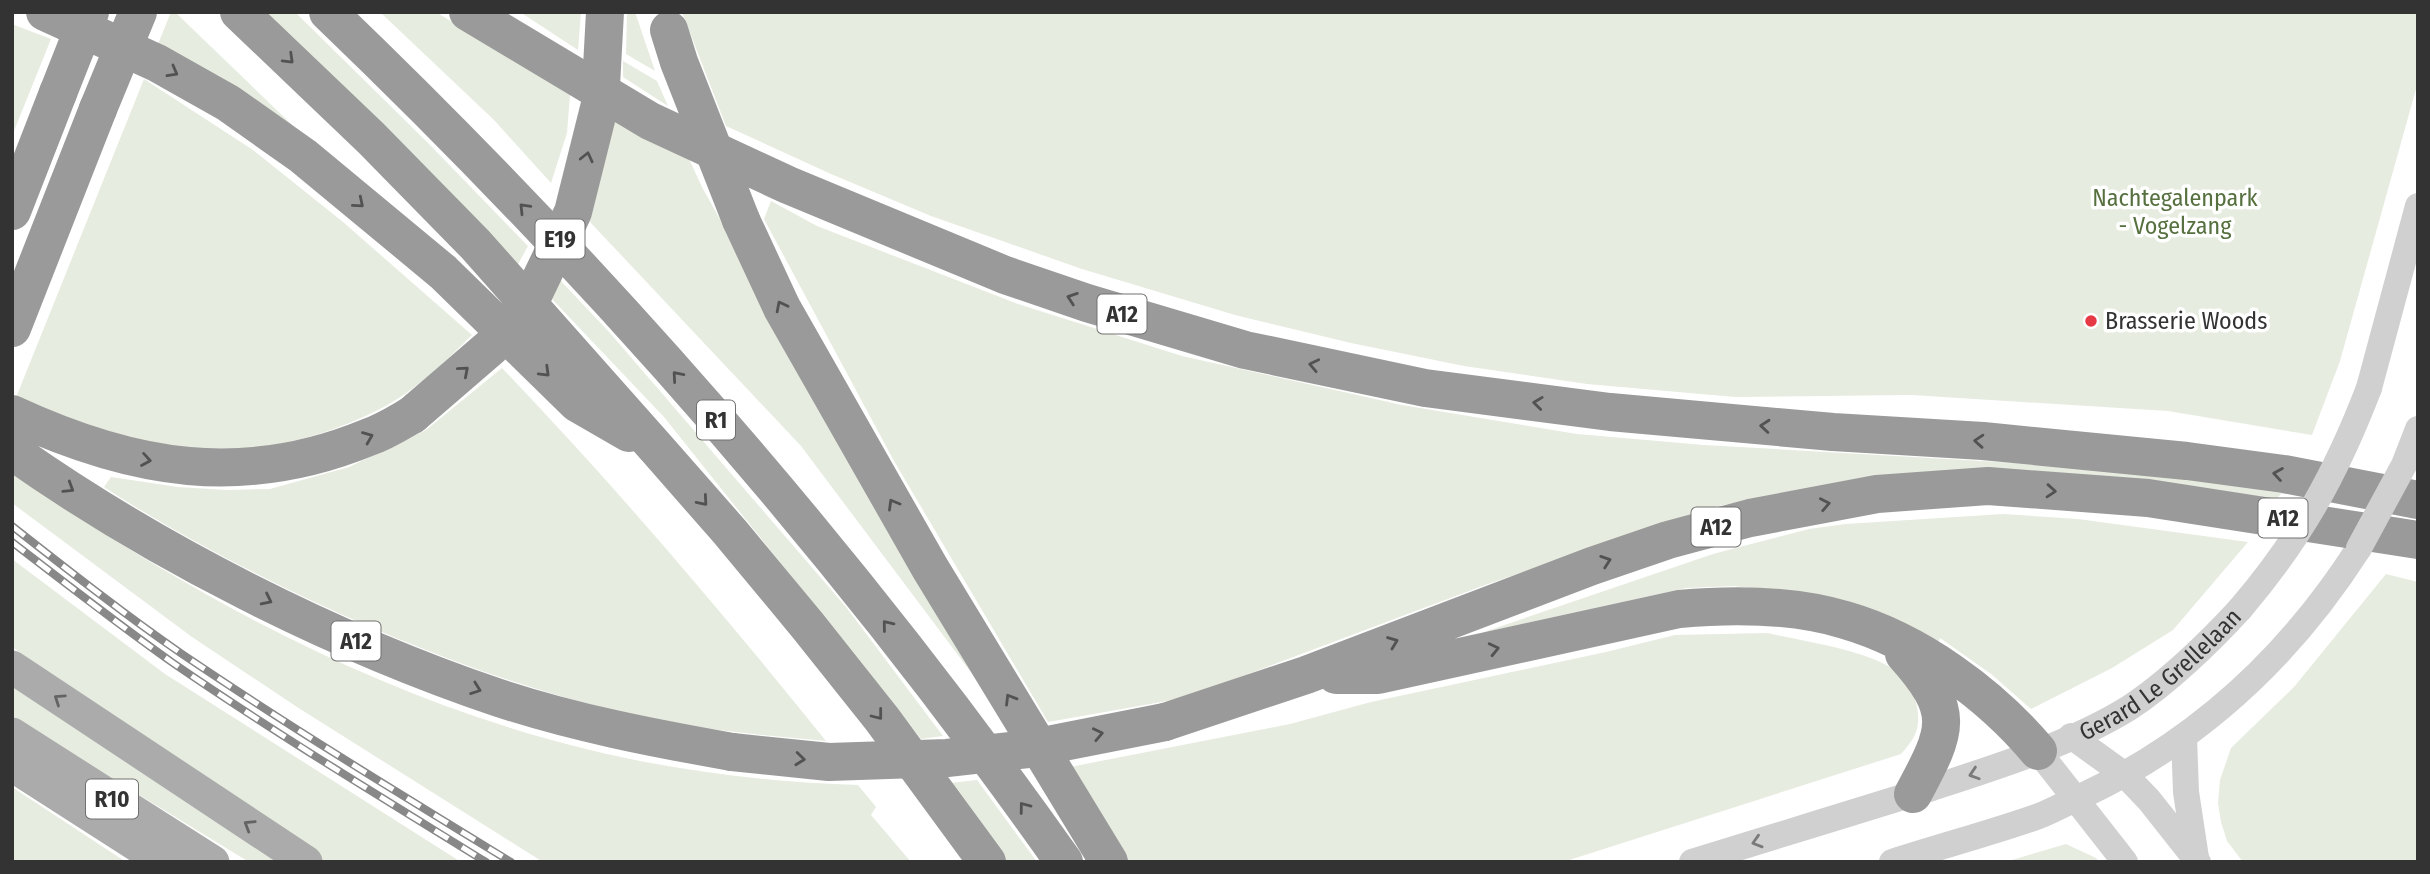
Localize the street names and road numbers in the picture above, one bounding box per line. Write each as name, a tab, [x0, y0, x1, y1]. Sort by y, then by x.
road number: E19	[536, 220, 584, 258]
road number: A12	[1098, 294, 1146, 334]
road number: R1	[697, 400, 735, 440]
road number: A12	[2258, 498, 2308, 538]
road number: A12	[1692, 508, 1740, 547]
street label: Gerard Le Grellelaan	[2075, 603, 2247, 746]
road number: A12	[332, 622, 380, 660]
road number: R10	[86, 779, 138, 818]

